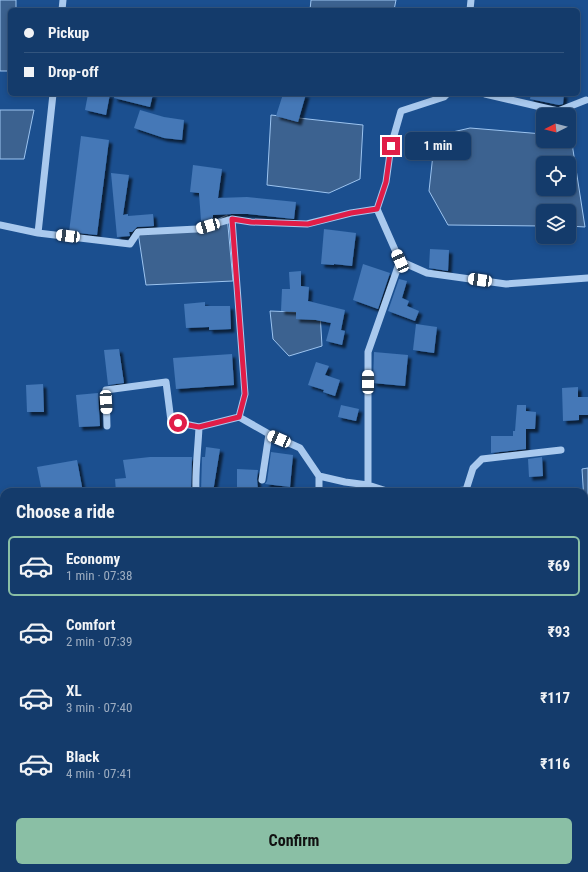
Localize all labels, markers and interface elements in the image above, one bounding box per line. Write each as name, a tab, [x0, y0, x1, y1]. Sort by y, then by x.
text: Pickup	[48, 24, 89, 42]
text: Drop-off	[48, 63, 99, 81]
north arrow	[536, 108, 576, 148]
map controls	[536, 108, 576, 244]
callout: 1 min	[405, 132, 471, 160]
route end	[382, 137, 400, 155]
text: 1 min	[424, 138, 452, 153]
button: locate	[536, 156, 576, 196]
button: layers	[536, 204, 576, 244]
car	[195, 217, 221, 235]
car	[55, 229, 81, 243]
car	[390, 248, 410, 274]
car	[467, 272, 493, 288]
car	[362, 370, 374, 394]
car	[99, 390, 113, 414]
route start	[169, 414, 187, 432]
car	[266, 429, 292, 449]
text: Choose a ride	[16, 501, 115, 522]
icon: car	[18, 548, 54, 584]
text: Economy	[66, 550, 120, 568]
text: ₹69	[548, 557, 570, 575]
text: 1 min · 07:38	[66, 568, 132, 583]
icon: car	[18, 614, 54, 650]
text: Comfort	[66, 616, 115, 634]
text: ₹93	[548, 623, 570, 641]
text: 2 min · 07:39	[66, 634, 132, 649]
icon: car	[18, 680, 54, 716]
text: XL	[66, 682, 82, 700]
text: ₹117	[540, 689, 570, 707]
text: 3 min · 07:40	[66, 700, 132, 715]
icon: car	[18, 746, 54, 782]
text: Black	[66, 748, 99, 766]
text: ₹116	[540, 755, 570, 773]
text: 4 min · 07:41	[66, 766, 132, 781]
button: Confirm	[16, 818, 572, 864]

